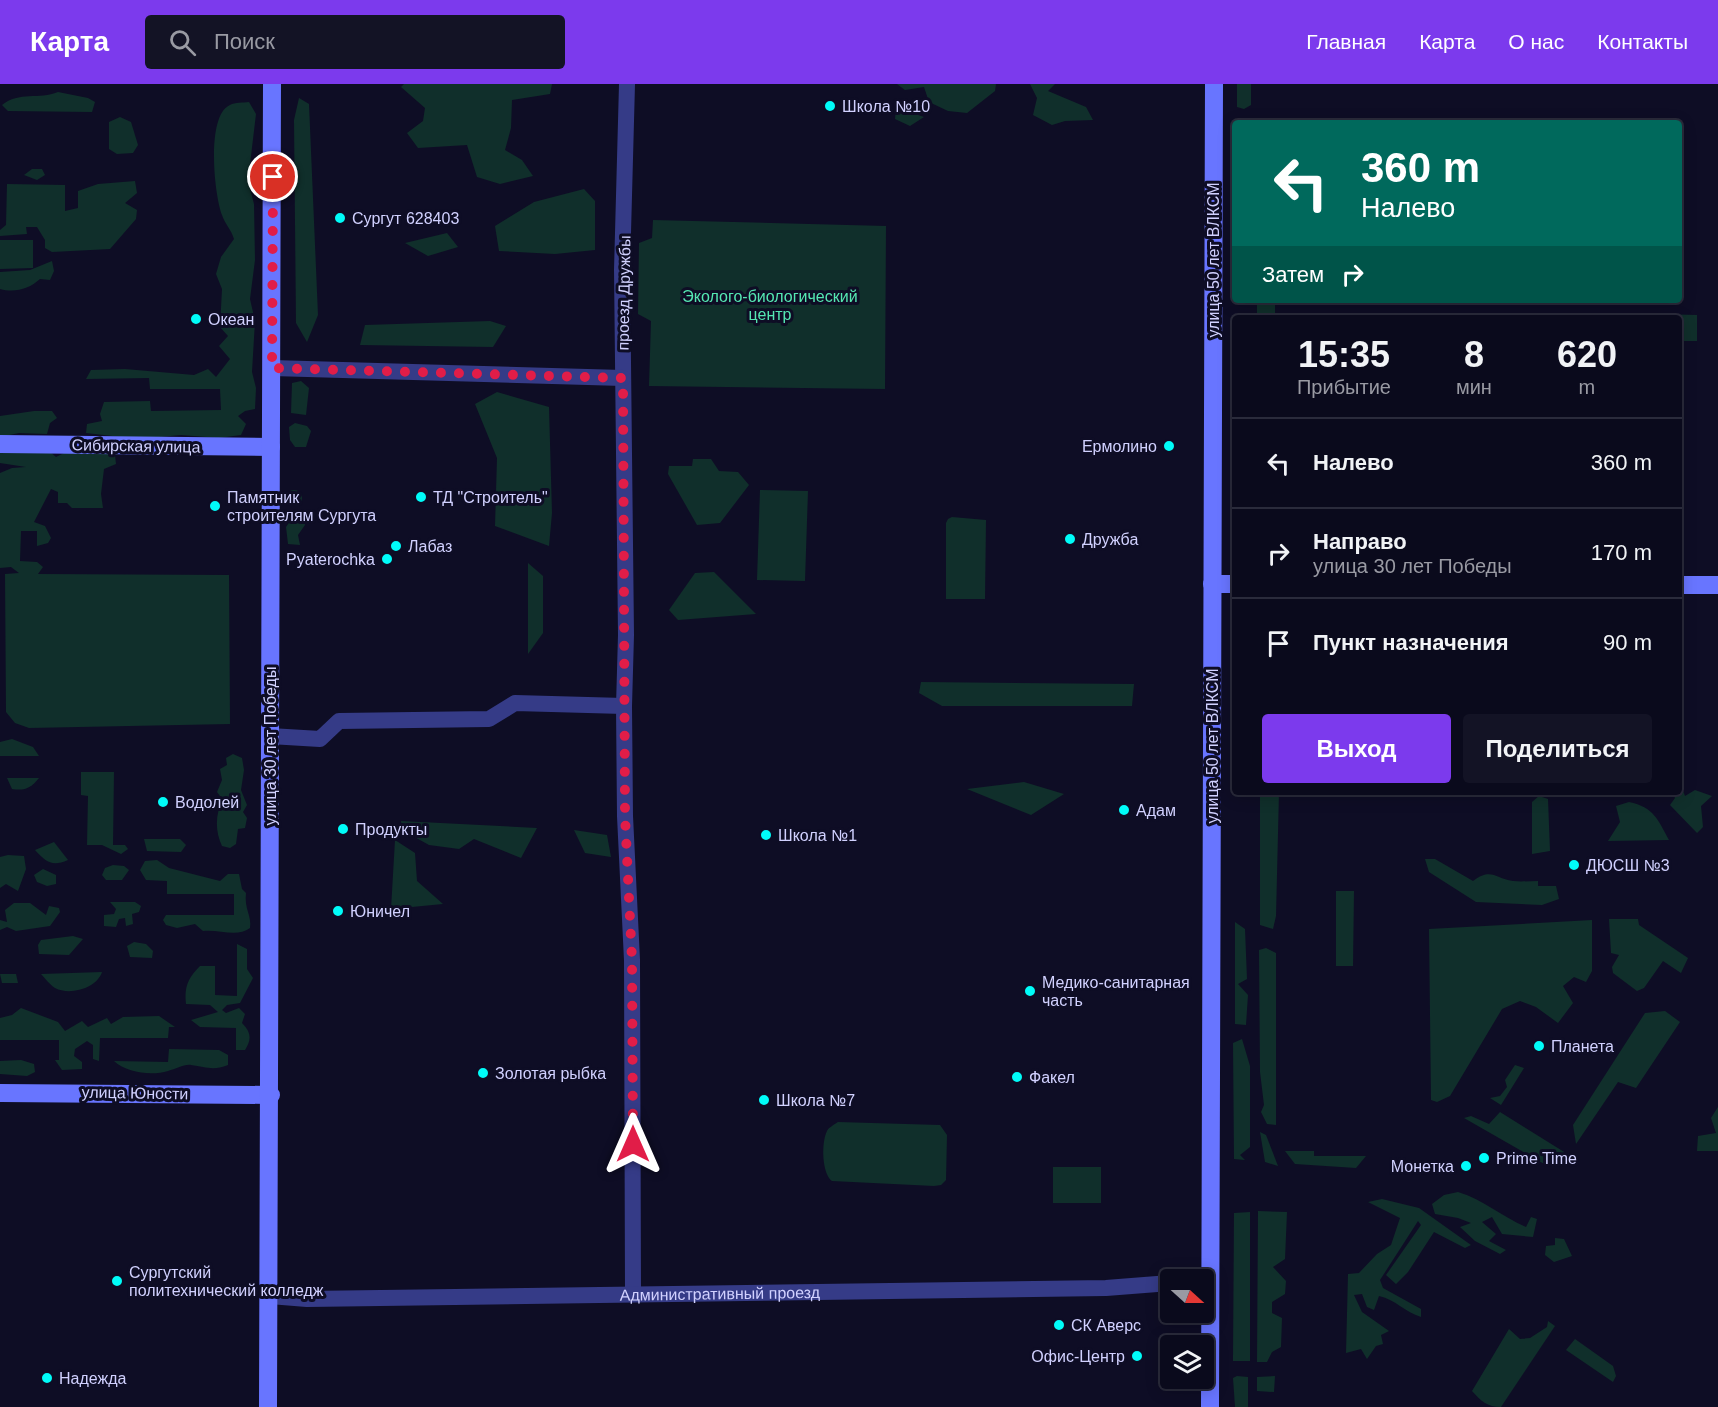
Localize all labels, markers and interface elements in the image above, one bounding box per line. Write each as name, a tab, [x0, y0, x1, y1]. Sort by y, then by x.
search box	[145, 15, 565, 69]
text: Карта	[30, 26, 109, 57]
icon: search	[166, 26, 199, 59]
text: Поиск	[214, 29, 275, 54]
text: Главная	[1306, 30, 1386, 53]
text: Карта	[1419, 30, 1475, 53]
text: О нас	[1508, 30, 1564, 53]
text: Контакты	[1597, 30, 1688, 53]
place label: Школа №10	[842, 98, 930, 115]
marker: Школа №10	[823, 99, 837, 113]
icon: left	[1262, 144, 1340, 222]
text: 360 m	[1361, 144, 1480, 191]
pin	[247, 151, 298, 202]
icon: arrive	[256, 160, 289, 193]
street label: улица 50 лет ВЛКСМ	[1205, 183, 1222, 337]
text: Налево	[1361, 193, 1455, 223]
place label: Сургут 628403	[352, 210, 459, 227]
marker: Сургут 628403	[333, 211, 347, 225]
street label: проезд Дружбы	[614, 235, 634, 351]
icon: right	[1336, 258, 1369, 291]
text: Затем	[1262, 262, 1324, 287]
park label: Эколого-биологический центр	[682, 288, 858, 323]
place label: Океан	[208, 311, 254, 328]
marker: Океан	[189, 312, 203, 326]
text: 15:35	[1298, 334, 1390, 375]
text: 8	[1464, 334, 1484, 375]
text: 620	[1557, 334, 1617, 375]
text: Прибытие	[1297, 376, 1391, 398]
text: мин	[1456, 376, 1492, 398]
text: m	[1579, 376, 1595, 398]
street label: Сибирская улица	[71, 436, 201, 456]
place label: Ермолино	[1082, 438, 1157, 455]
marker: Ермолино	[1162, 439, 1176, 453]
icon: left	[1262, 447, 1295, 480]
text: Налево	[1313, 450, 1394, 475]
text: 360 m	[1591, 450, 1652, 475]
place label: Памятник строителям Сургута	[227, 489, 376, 524]
place label: ТД "Строитель"	[433, 489, 548, 506]
marker: ТД "Строитель"	[414, 490, 428, 504]
marker: Памятник строителям Сургута	[208, 499, 222, 513]
text: Направо	[1313, 529, 1407, 554]
place label: Дружба	[1082, 531, 1138, 548]
marker: Дружба	[1063, 532, 1077, 546]
icon: right	[1262, 537, 1295, 570]
place label: Лабаз	[408, 538, 452, 555]
marker: Лабаз	[389, 539, 403, 553]
text: 170 m	[1591, 540, 1652, 565]
place label: Pyaterochka	[286, 551, 375, 568]
marker: Pyaterochka	[380, 552, 394, 566]
text: улица 30 лет Победы	[1313, 555, 1512, 577]
icon: arrive	[1262, 627, 1295, 660]
text: Пункт назначения	[1313, 630, 1509, 655]
text: 90 m	[1603, 630, 1652, 655]
street label: улица 30 лет Победы	[262, 667, 279, 825]
street label: улица 50 лет ВЛКСМ	[1204, 669, 1221, 823]
button: Выход	[1262, 714, 1451, 783]
button: Поделиться	[1463, 714, 1652, 783]
place label: Водолей	[175, 794, 239, 811]
marker: Водолей	[156, 795, 170, 809]
place label: Адам	[1136, 802, 1176, 819]
marker: Адам	[1117, 803, 1131, 817]
place label: Продукты	[355, 821, 427, 838]
marker: Продукты	[336, 822, 350, 836]
place label: Школа №1	[778, 827, 857, 844]
marker: Школа №1	[759, 828, 773, 842]
place label: ДЮСШ №3	[1586, 857, 1670, 874]
marker: ДЮСШ №3	[1567, 858, 1581, 872]
place label: Юничел	[350, 903, 410, 920]
marker: Юничел	[331, 904, 345, 918]
place label: Медико-санитарная часть	[1042, 974, 1190, 1009]
marker: Медико-санитарная часть	[1023, 984, 1037, 998]
place label: Планета	[1551, 1038, 1614, 1055]
marker: Планета	[1532, 1039, 1546, 1053]
place label: Золотая рыбка	[495, 1065, 606, 1082]
marker: Золотая рыбка	[476, 1066, 490, 1080]
place label: Факел	[1029, 1069, 1075, 1086]
marker: Факел	[1010, 1070, 1024, 1084]
street label: улица Юности	[82, 1084, 188, 1102]
place label: Школа №7	[776, 1092, 855, 1109]
marker: Школа №7	[757, 1093, 771, 1107]
position arrow	[601, 1112, 665, 1176]
place label: Prime Time	[1496, 1150, 1577, 1167]
marker: Prime Time	[1477, 1151, 1491, 1165]
place label: Монетка	[1391, 1158, 1454, 1175]
marker: Монетка	[1459, 1159, 1473, 1173]
place label: Сургутский политехнический колледж	[129, 1264, 324, 1299]
north arrow	[1160, 1269, 1214, 1323]
map controls	[1160, 1269, 1214, 1389]
marker: Сургутский политехнический колледж	[110, 1274, 124, 1288]
street label: Административный проезд	[620, 1283, 821, 1303]
place label: СК Аверс	[1071, 1317, 1141, 1334]
marker: СК Аверс	[1052, 1318, 1066, 1332]
button: layers	[1160, 1335, 1214, 1389]
place label: Офис-Центр	[1031, 1348, 1125, 1365]
marker: Офис-Центр	[1130, 1349, 1144, 1363]
place label: Надежда	[59, 1370, 127, 1387]
marker: Надежда	[40, 1371, 54, 1385]

